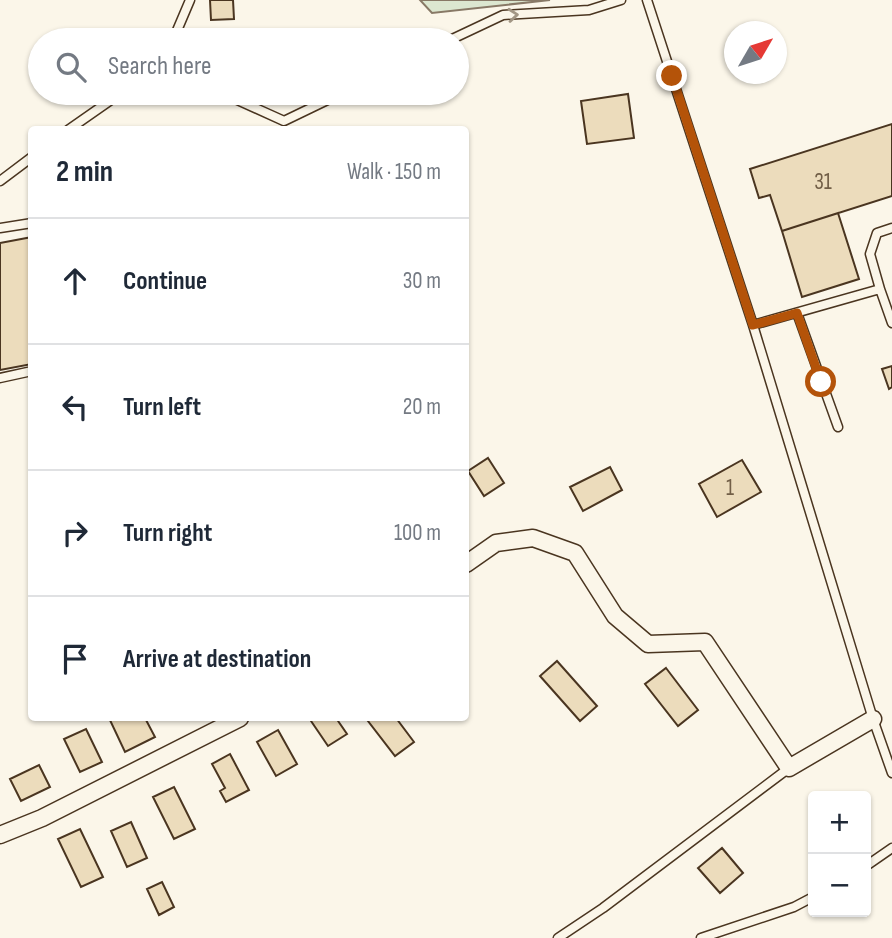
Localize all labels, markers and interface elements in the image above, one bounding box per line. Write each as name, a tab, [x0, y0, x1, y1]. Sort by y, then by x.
one-way arrow	[508, 8, 519, 23]
north arrow	[724, 21, 787, 84]
search box	[28, 28, 469, 105]
icon: search	[52, 48, 90, 86]
text: Search here	[108, 51, 211, 82]
route end	[656, 60, 687, 91]
text: 2 min	[56, 154, 113, 190]
text: Walk · 150 m	[347, 158, 441, 186]
house number: 31	[814, 168, 832, 196]
icon: ahead	[56, 262, 94, 300]
text: Continue	[123, 266, 207, 297]
text: 30 m	[403, 267, 441, 295]
route start	[805, 366, 836, 397]
icon: left	[56, 388, 94, 426]
text: Turn left	[123, 392, 201, 423]
text: 20 m	[403, 393, 441, 421]
house number: 1	[726, 474, 734, 502]
icon: right	[56, 514, 94, 552]
text: Turn right	[123, 518, 212, 549]
text: 100 m	[394, 519, 441, 547]
icon: arrive	[56, 640, 94, 678]
text: Arrive at destination	[123, 644, 311, 675]
map controls	[808, 791, 871, 917]
button: +	[808, 791, 871, 854]
button: −	[808, 854, 871, 917]

